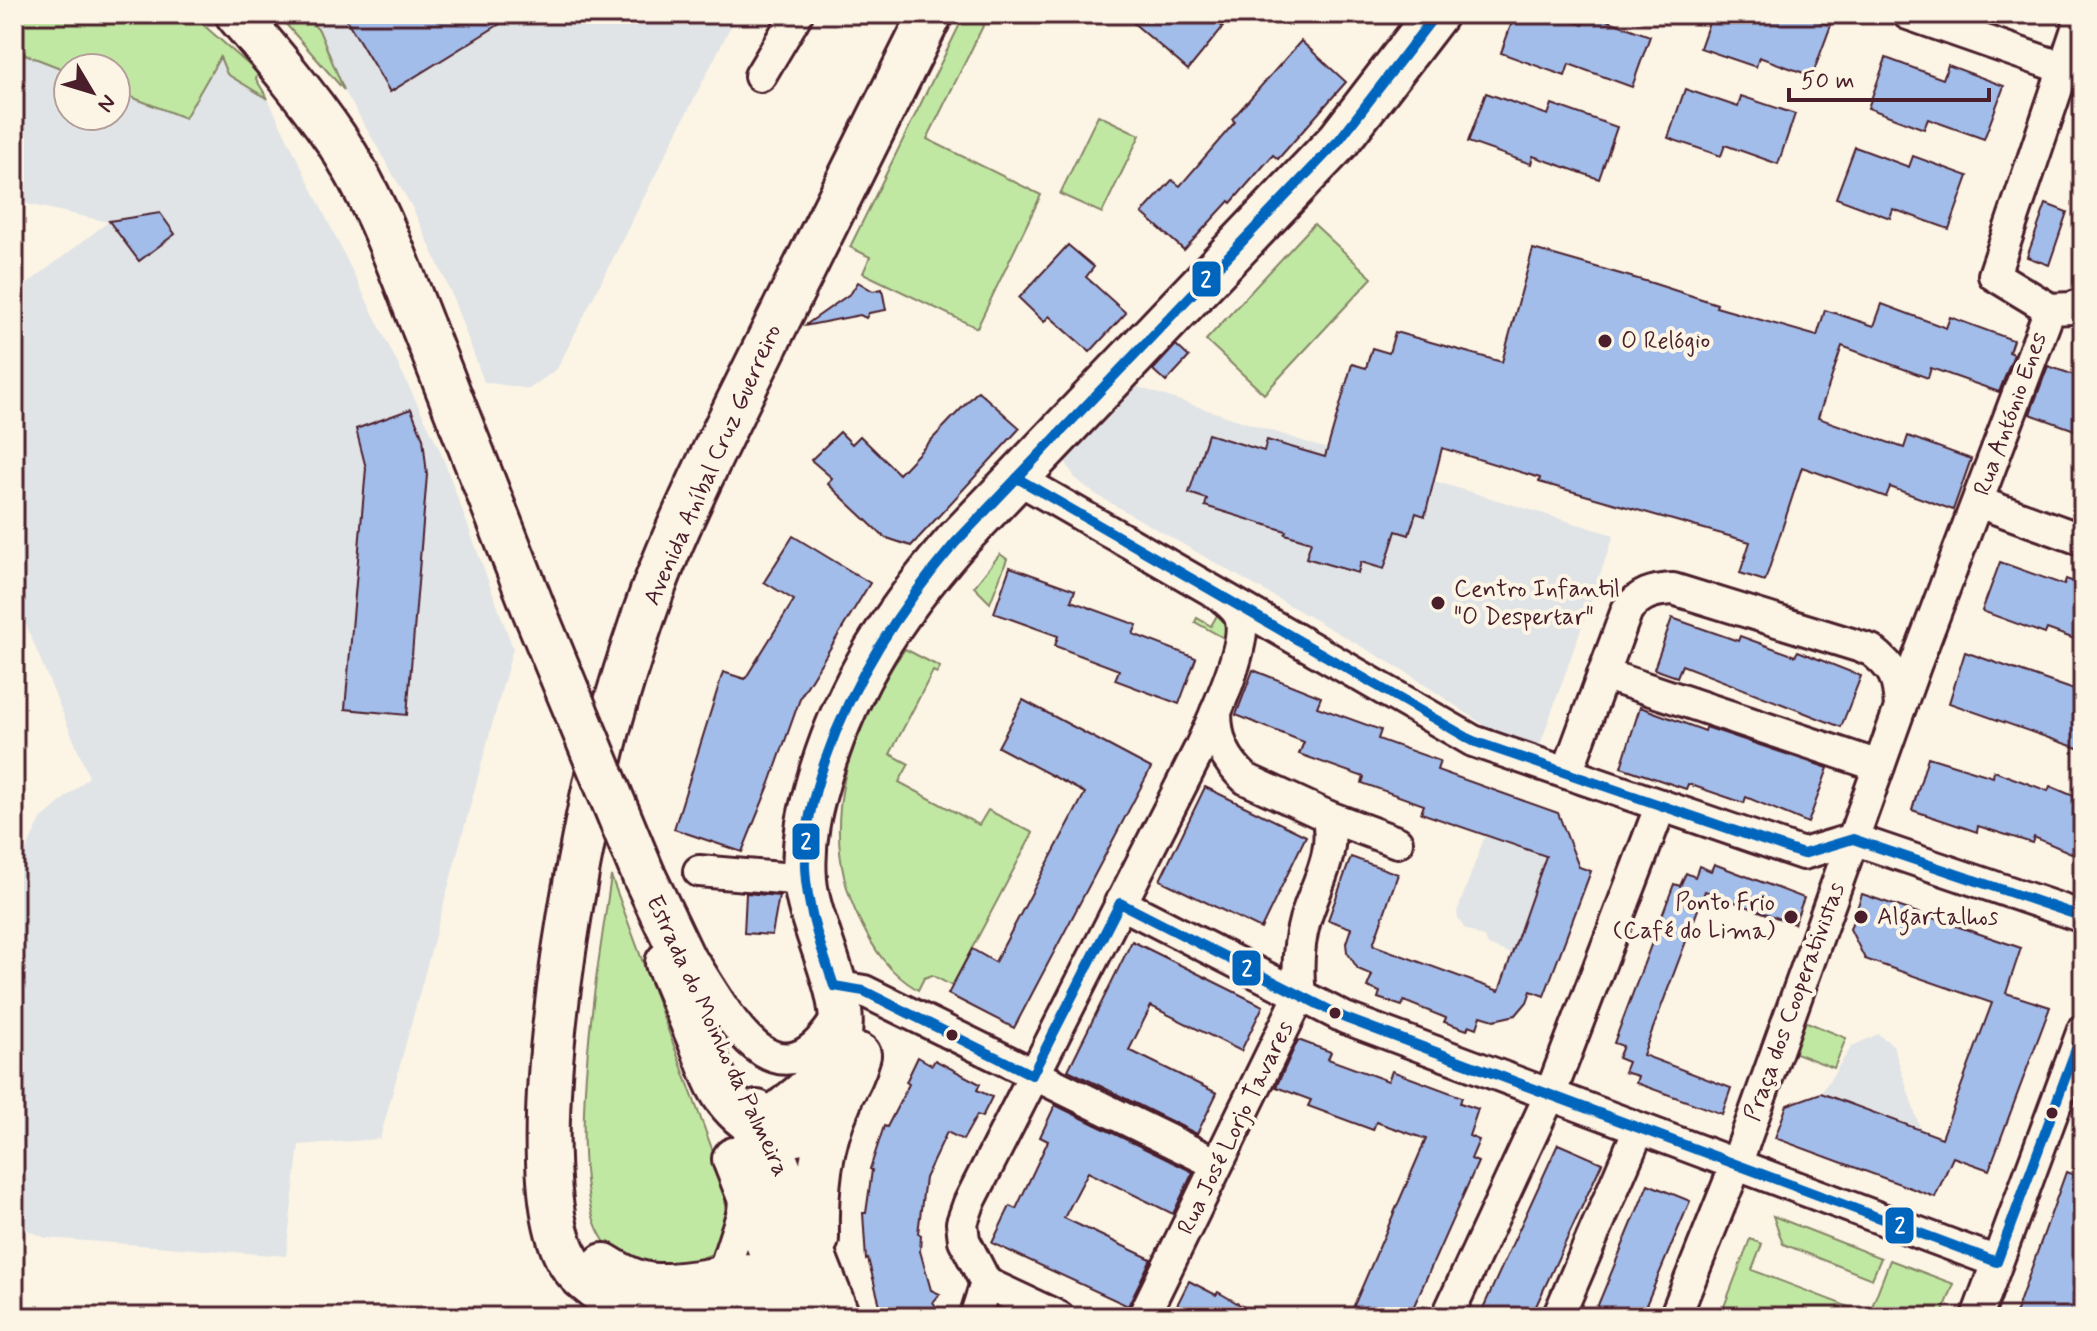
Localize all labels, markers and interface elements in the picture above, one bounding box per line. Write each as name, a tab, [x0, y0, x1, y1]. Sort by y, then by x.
north arrow	[52, 52, 132, 132]
scale bar	[1789, 52, 1989, 102]
text: 50 m	[1801, 66, 1855, 97]
text: N	[91, 89, 122, 117]
line badge: 2	[1191, 260, 1222, 298]
text: 2	[1201, 267, 1212, 295]
street label: Avenida Aníbal Cruz Guerreiro	[637, 320, 789, 610]
place label: O Relógio	[1621, 326, 1710, 357]
street label: Rua António Enes	[1967, 328, 2055, 500]
marker: O Relógio	[1596, 332, 1614, 350]
place label: Centro Infantil "O Despertar"	[1454, 574, 1620, 633]
marker: Centro Infantil "O Despertar"	[1429, 594, 1447, 612]
line badge: 2	[791, 822, 821, 861]
text: 2	[801, 829, 812, 857]
street label: Praça dos Cooperativistas	[1737, 878, 1853, 1126]
place label: Ponto Frio (Café do Lima)	[1613, 888, 1775, 947]
street label: Estrada do Moinho da Palmeira	[638, 890, 796, 1182]
place label: Algartalhos	[1877, 902, 1999, 936]
marker: Ponto Frio (Café do Lima)	[1782, 908, 1800, 926]
marker: Algartalhos	[1852, 908, 1870, 926]
line badge: 2	[1231, 949, 1262, 987]
text: 2	[1242, 956, 1253, 984]
unlabelled marker	[1327, 1005, 1343, 1021]
street label: Rua José Lorjo Tavares	[1171, 1016, 1301, 1240]
unlabelled marker	[944, 1027, 960, 1043]
unlabelled marker	[2044, 1105, 2060, 1121]
line badge: 2	[1884, 1206, 1915, 1245]
text: 2	[1895, 1213, 1906, 1241]

